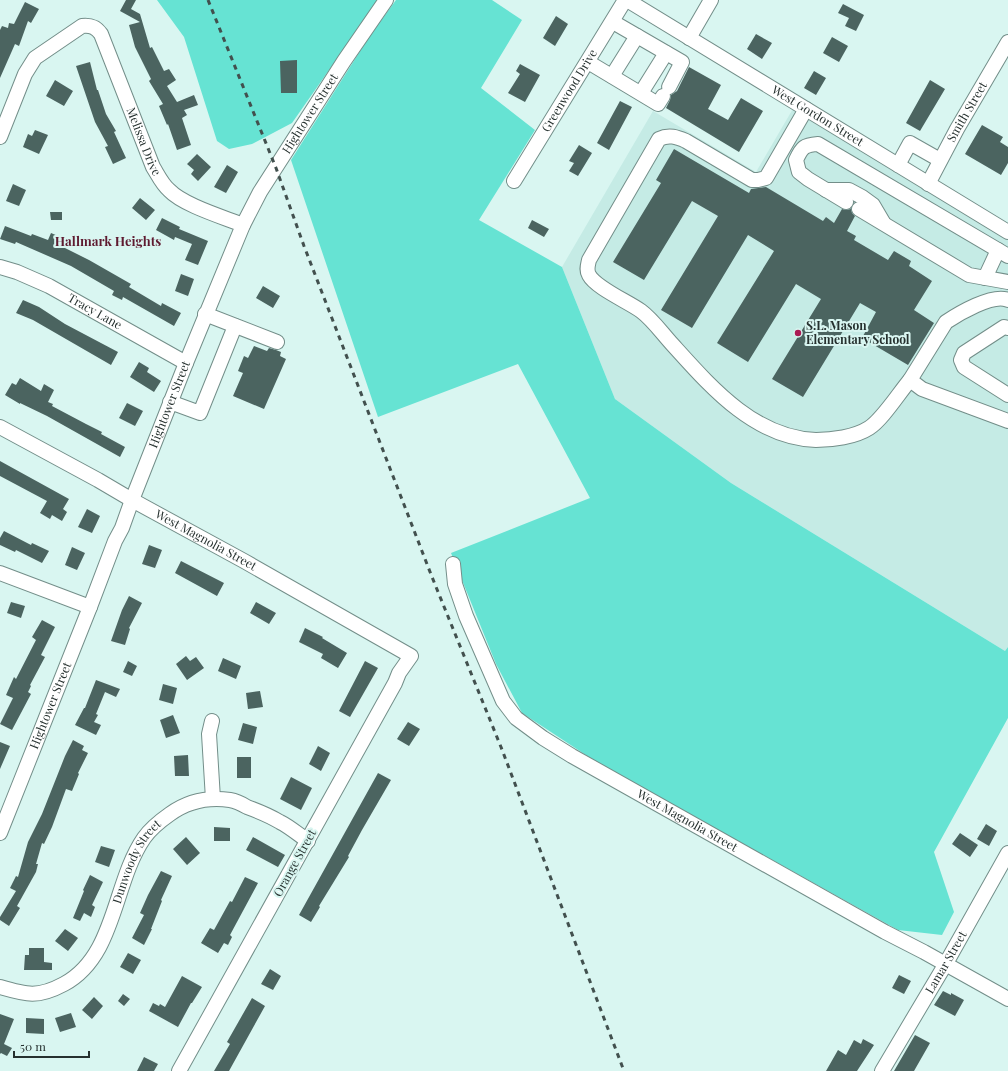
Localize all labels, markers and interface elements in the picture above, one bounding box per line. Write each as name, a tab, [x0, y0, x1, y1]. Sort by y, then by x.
street label: Greenwood Drive	[537, 46, 600, 135]
street label: Hightower Street	[278, 69, 341, 156]
street label: Smith Street	[943, 78, 990, 144]
street label: West Gordon Street	[768, 81, 867, 150]
street label: Melissa Drive	[123, 105, 165, 178]
district label: Hallmark Heights	[55, 232, 161, 249]
street label: Tracy Lane	[65, 289, 125, 332]
place label: S.L. Mason Elementary School	[806, 317, 910, 347]
marker: S.L. Mason Elementary School	[793, 328, 803, 338]
street label: Hightower Street	[144, 358, 193, 450]
street label: West Magnolia Street	[152, 505, 260, 574]
street label: Hightower Street	[25, 659, 75, 751]
street label: West Magnolia Street	[634, 785, 742, 855]
street label: Dunwoody Street	[108, 815, 164, 905]
street label: Orange Street	[269, 825, 320, 899]
street label: Lamar Street	[921, 927, 970, 996]
scale bar	[14, 1033, 89, 1059]
text: 50 m	[20, 1038, 46, 1054]

